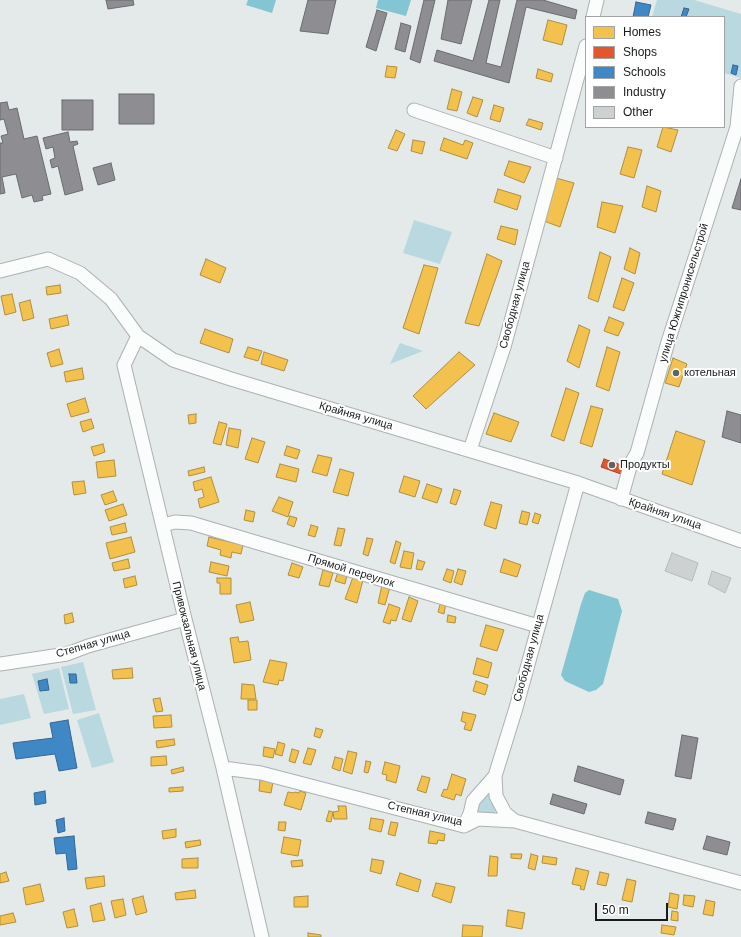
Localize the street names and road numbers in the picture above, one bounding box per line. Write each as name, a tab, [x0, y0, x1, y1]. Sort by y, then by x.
street label: улица Южгипронисельстрой	[657, 222, 711, 364]
street label: Свободная улица	[497, 260, 533, 350]
street label: Крайняя улица	[318, 399, 394, 433]
street label: Крайняя улица	[627, 495, 703, 533]
street label: Прямой переулок	[306, 552, 396, 590]
street label: Привокзальная улица	[169, 580, 209, 692]
street label: Свободная улица	[511, 613, 547, 703]
street label: Степная улица	[54, 627, 132, 661]
street label: Степная улица	[386, 799, 464, 829]

